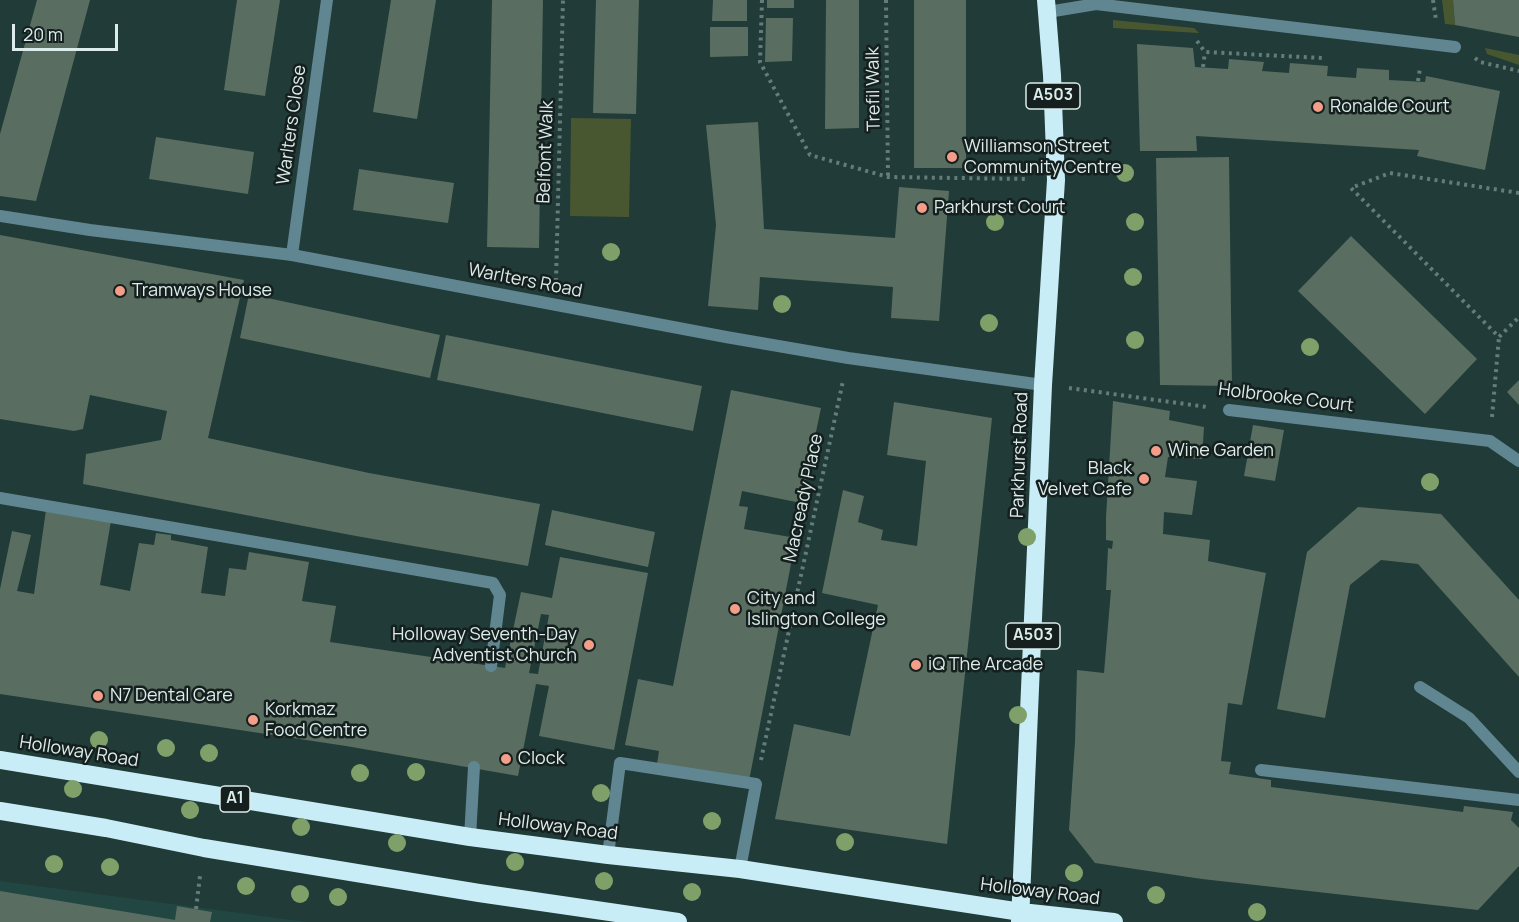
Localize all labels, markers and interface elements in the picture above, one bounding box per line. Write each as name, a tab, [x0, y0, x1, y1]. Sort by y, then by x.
scale bar	[15, 12, 122, 50]
text: 20 m	[23, 22, 63, 46]
street label: Trefil Walk	[862, 47, 886, 131]
street label: Warlters Close	[273, 64, 311, 186]
road number: A503	[1026, 83, 1080, 109]
place label: Ronalde Court	[1330, 96, 1450, 118]
street label: Belfont Walk	[533, 100, 559, 204]
marker: Ronalde Court	[1311, 100, 1325, 114]
place label: Williamson Street Community Centre	[964, 136, 1122, 178]
marker: Williamson Street Community Centre	[945, 150, 959, 164]
place label: Parkhurst Court	[934, 197, 1066, 219]
marker: Parkhurst Court	[915, 201, 929, 215]
street label: Warlters Road	[466, 259, 584, 303]
place label: Tramways House	[132, 280, 272, 302]
marker: Tramways House	[113, 284, 127, 298]
street label: Holbrooke Court	[1217, 379, 1355, 417]
street label: Parkhurst Road	[1007, 392, 1033, 518]
street label: Macready Place	[780, 432, 828, 564]
place label: Wine Garden	[1168, 440, 1274, 462]
marker: Wine Garden	[1149, 444, 1163, 458]
place label: Black Velvet Cafe	[1038, 458, 1132, 500]
marker: Black Velvet Cafe	[1137, 472, 1151, 486]
place label: City and Islington College	[747, 588, 886, 630]
marker: City and Islington College	[728, 602, 742, 616]
road number: A503	[1006, 623, 1060, 649]
place label: Holloway Seventh-Day Adventist Church	[392, 624, 577, 666]
marker: Holloway Seventh-Day Adventist Church	[582, 638, 596, 652]
place label: iQ The Arcade	[928, 654, 1043, 676]
marker: iQ The Arcade	[909, 658, 923, 672]
place label: N7 Dental Care	[110, 685, 233, 707]
marker: N7 Dental Care	[91, 689, 105, 703]
place label: Korkmaz Food Centre	[265, 699, 367, 742]
marker: Korkmaz Food Centre	[246, 713, 260, 727]
street label: Holloway Road	[18, 732, 140, 772]
place label: Clock	[518, 748, 565, 770]
marker: Clock	[499, 752, 513, 766]
road number: A1	[220, 786, 250, 812]
street label: Holloway Road	[497, 809, 619, 845]
street label: Holloway Road	[979, 874, 1101, 910]

